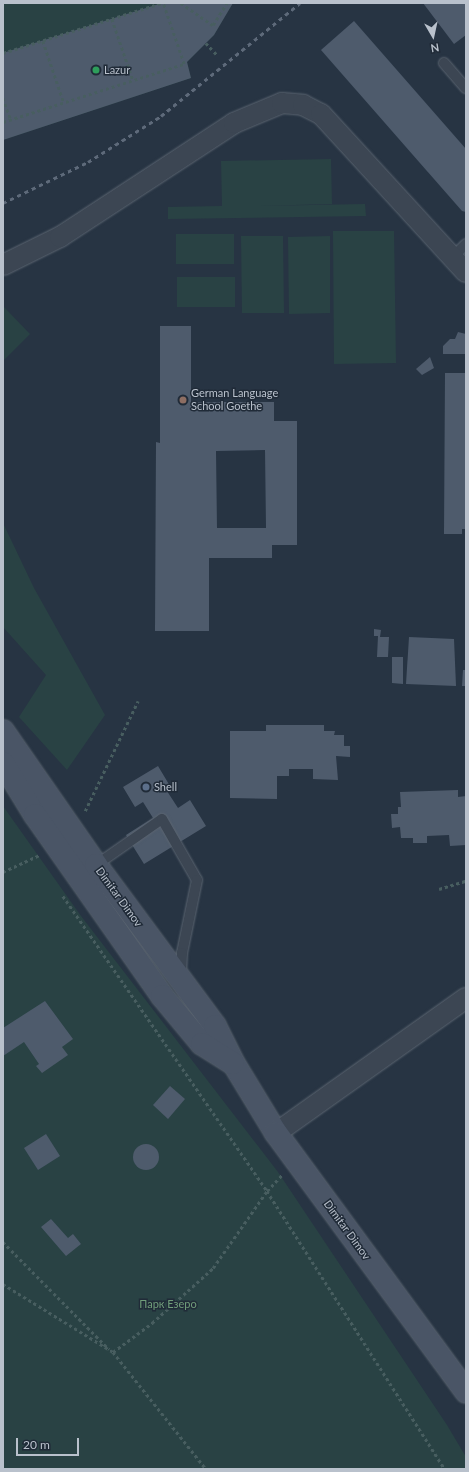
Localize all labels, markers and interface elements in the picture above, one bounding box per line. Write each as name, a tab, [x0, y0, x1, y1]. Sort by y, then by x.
north arrow	[413, 16, 453, 56]
text: N	[430, 41, 440, 55]
place label: Lazur	[104, 63, 130, 77]
marker: Lazur	[91, 65, 101, 75]
place label: German Language School Goethe	[191, 387, 278, 413]
marker: German Language School Goethe	[178, 395, 188, 405]
place label: Shell	[154, 780, 177, 794]
marker: Shell	[141, 782, 151, 792]
street label: Dimitar Dimov	[93, 865, 145, 929]
street label: Dimitar Dimov	[321, 1198, 373, 1262]
park label: Парк Езеро	[139, 1297, 197, 1311]
scale bar	[18, 1430, 81, 1456]
text: 20 m	[23, 1437, 50, 1452]

